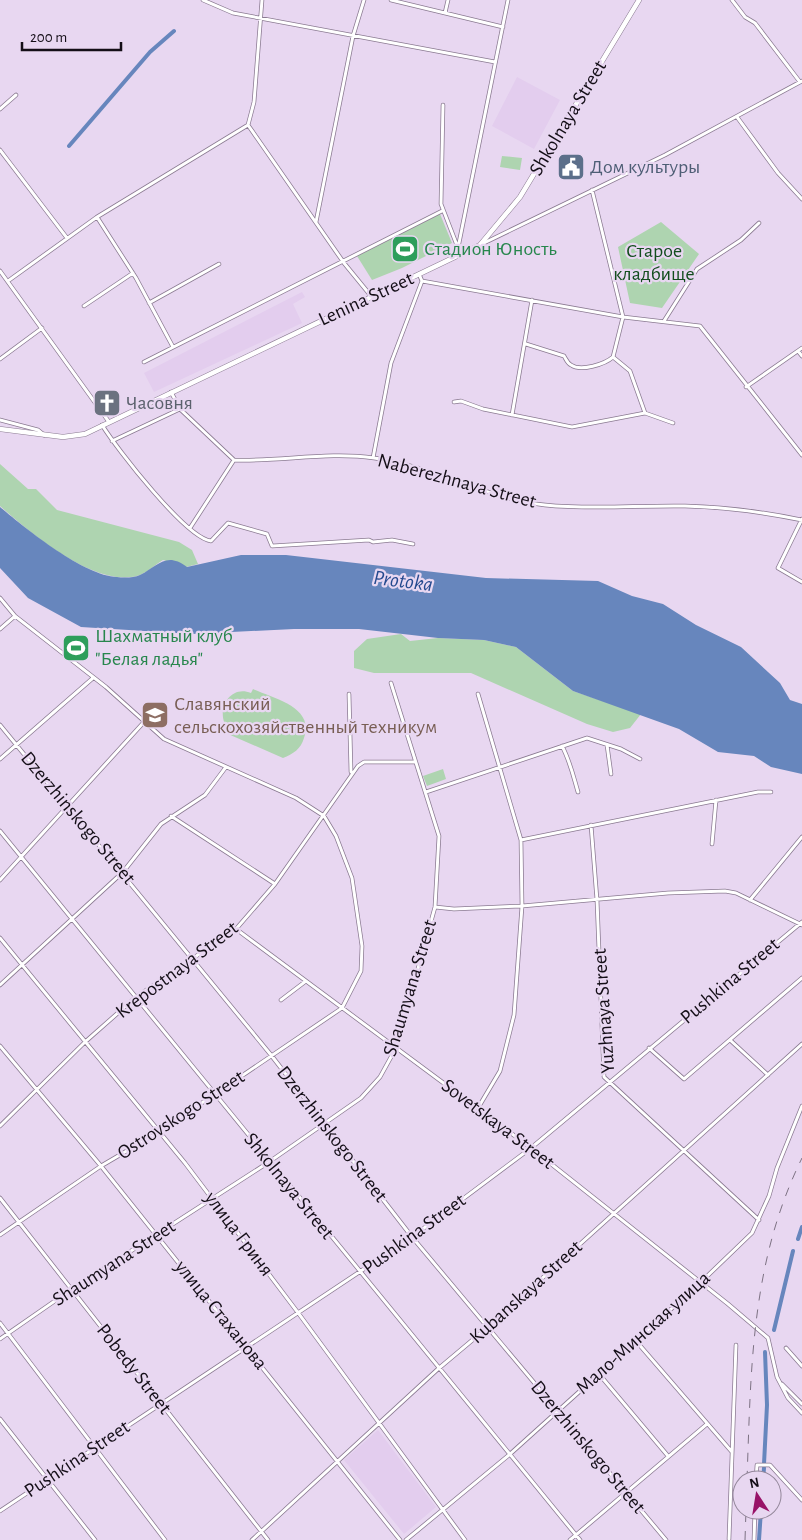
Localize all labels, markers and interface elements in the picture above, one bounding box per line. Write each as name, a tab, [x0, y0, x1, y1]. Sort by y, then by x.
scale bar	[22, 20, 121, 52]
text: 200 m	[30, 30, 67, 45]
street label: Shkolnaya Street	[526, 56, 610, 179]
public building icon: Дом культуры	[556, 152, 586, 182]
place label: Дом культуры	[590, 157, 700, 177]
sports icon: Стадион Юность	[390, 234, 420, 264]
place label: Стадион Юность	[424, 239, 557, 259]
park label: Старое кладбище	[613, 241, 695, 284]
street label: Lenina Street	[315, 268, 417, 330]
church icon: Часовня	[92, 388, 122, 418]
place label: Часовня	[126, 393, 193, 413]
street label: Naberezhnaya Street	[376, 450, 539, 512]
water label: Protoka	[372, 567, 434, 595]
place label: Шахматный клуб "Белая ладья"	[95, 626, 233, 669]
sports icon: Шахматный клуб "Белая ладья"	[61, 633, 91, 663]
place label: Славянский сельскохозяйственный техникум	[174, 694, 437, 737]
school or university icon: Славянский сельскохозяйственный техникум	[140, 700, 170, 730]
street label: Dzerzhinskogo Street	[17, 748, 140, 889]
street label: Krepostnaya Street	[112, 917, 242, 1022]
street label: Shaumyana Street	[380, 917, 440, 1059]
street label: Pushkina Street	[677, 934, 784, 1028]
street label: Yuzhnaya Street	[590, 947, 618, 1074]
street label: Dzerzhinskogo Street	[273, 1062, 391, 1206]
street label: Ostrovskogo Street	[114, 1066, 249, 1163]
street label: Sovetskaya Street	[438, 1075, 559, 1173]
street label: Shkolnaya Street	[240, 1129, 338, 1243]
street label: улица Гриня	[200, 1187, 277, 1280]
street label: Pushkina Street	[359, 1190, 470, 1278]
street label: Shaumyana Street	[49, 1216, 179, 1310]
street label: Kubanskaya Street	[466, 1236, 586, 1347]
street label: улица Стаханова	[170, 1256, 271, 1373]
street label: Мало-Минская улица	[572, 1268, 714, 1398]
street label: Pobedy Street	[93, 1320, 176, 1418]
street label: Dzerzhinskogo Street	[527, 1377, 650, 1518]
street label: Pushkina Street	[21, 1416, 134, 1501]
north arrow	[732, 1470, 782, 1520]
text: N	[748, 1475, 761, 1491]

